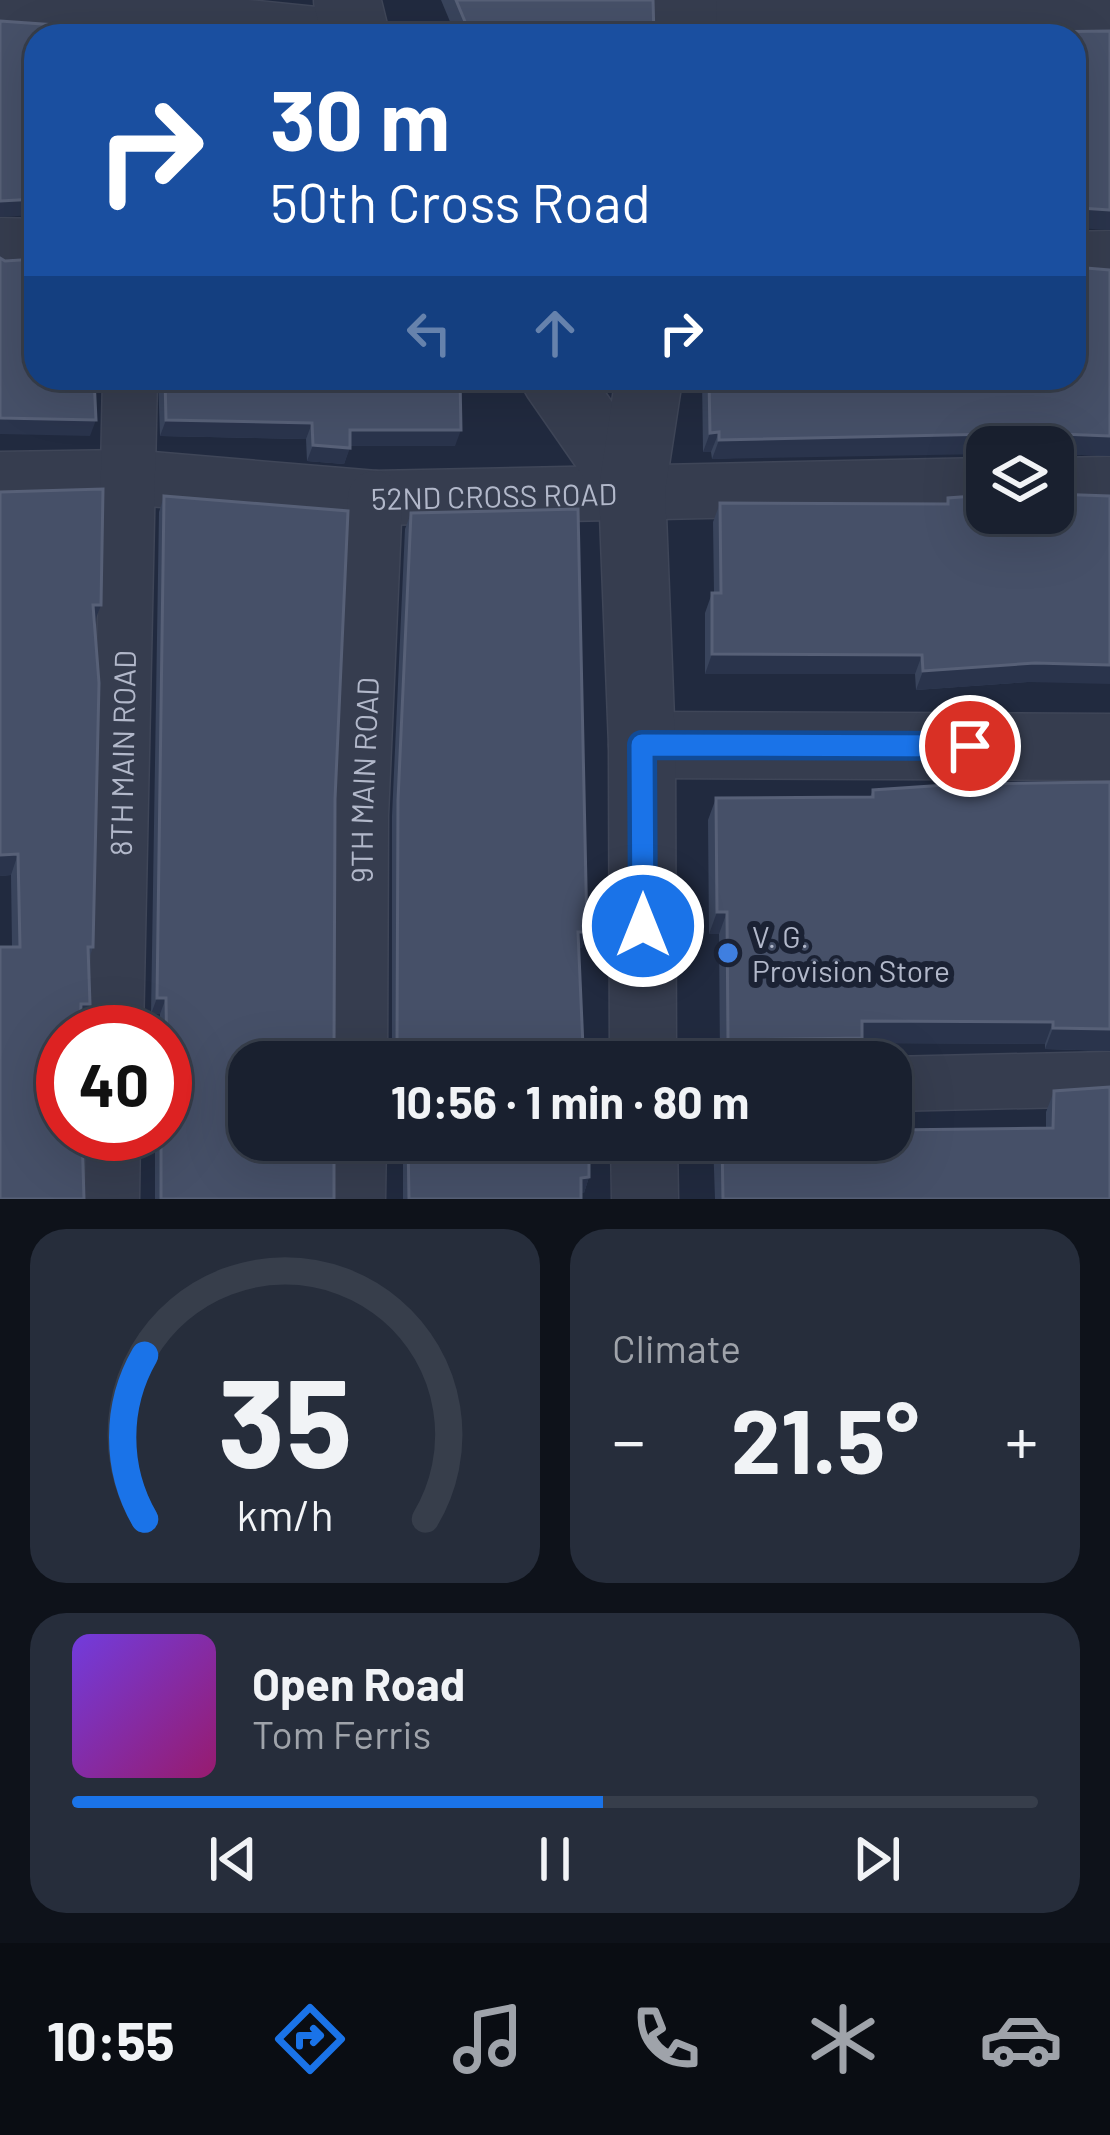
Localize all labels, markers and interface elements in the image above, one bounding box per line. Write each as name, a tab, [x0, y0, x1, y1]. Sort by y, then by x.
text: 30 m	[270, 67, 450, 168]
icon: right	[72, 72, 228, 228]
text: 50th Cross Road	[270, 169, 651, 234]
icon: left	[396, 300, 462, 366]
icon: ahead	[522, 300, 588, 366]
icon: right	[648, 300, 714, 366]
map controls	[966, 426, 1074, 534]
button: layers	[966, 426, 1074, 534]
street label: 52ND CROSS ROAD	[371, 475, 617, 516]
street label: 8TH MAIN ROAD	[102, 650, 142, 856]
street label: 9TH MAIN ROAD	[343, 676, 385, 883]
pin	[919, 695, 1021, 797]
icon: arrive	[937, 713, 1003, 779]
position arrow	[580, 863, 706, 989]
place label: V. G. Provision Store	[752, 918, 950, 988]
marker: V. G. Provision Store	[715, 940, 741, 966]
speed limit sign: 40	[36, 1005, 192, 1161]
text: 10:56 · 1 min · 80 m	[391, 1074, 749, 1128]
text: Climate	[612, 1324, 741, 1371]
text: 35	[218, 1343, 352, 1493]
text: 21.5°	[731, 1384, 919, 1492]
text: −	[612, 1399, 645, 1478]
text: +	[1005, 1399, 1038, 1478]
text: km/h	[236, 1488, 334, 1540]
text: Open Road	[252, 1656, 465, 1710]
text: Tom Ferris	[252, 1710, 431, 1757]
icon: previous	[200, 1826, 266, 1892]
icon: pause	[522, 1826, 588, 1892]
icon: next	[844, 1826, 910, 1892]
icon: directions	[268, 1997, 352, 2081]
icon: music	[446, 1997, 530, 2081]
icon: phone	[624, 1997, 708, 2081]
icon: climate	[801, 1997, 885, 2081]
icon: car	[979, 1997, 1063, 2081]
text: 10:55	[47, 2007, 175, 2072]

